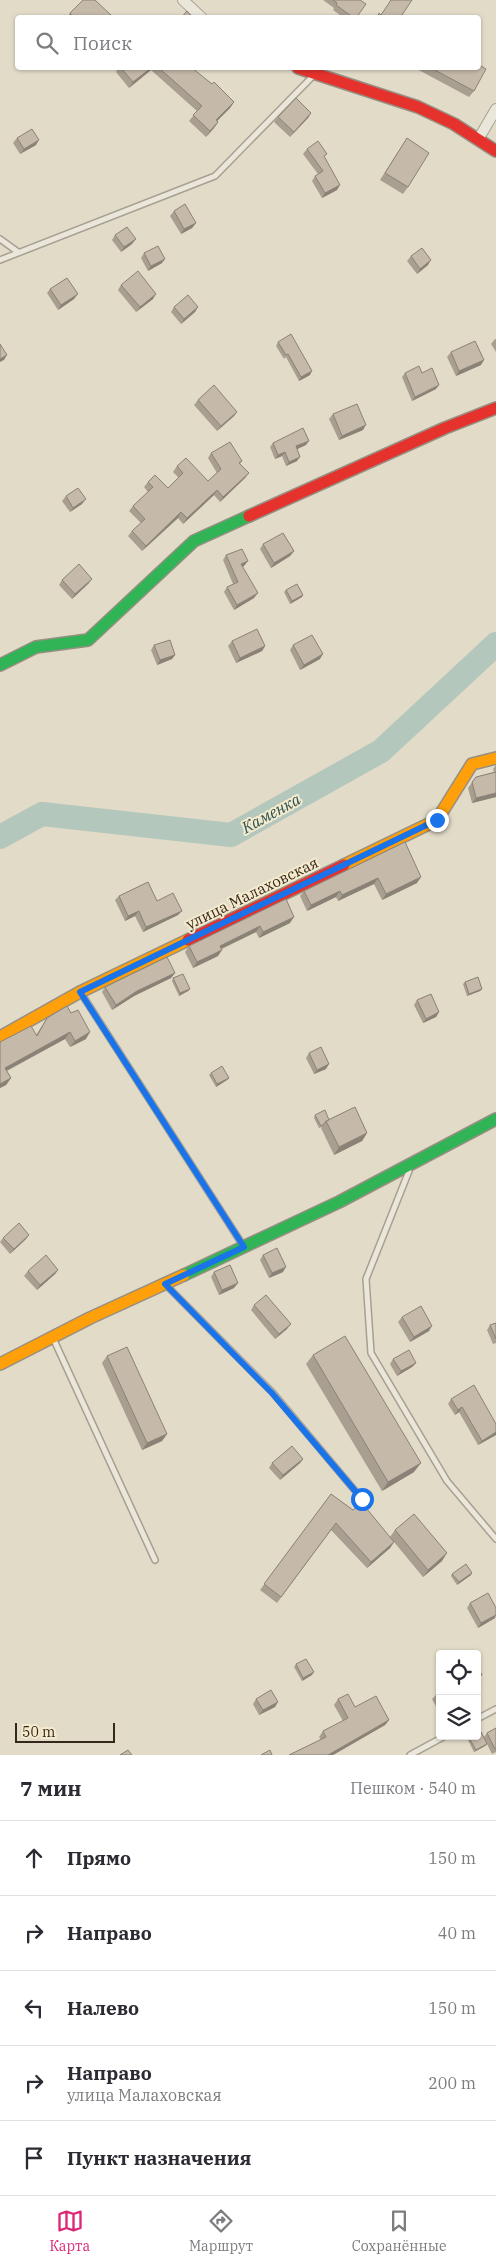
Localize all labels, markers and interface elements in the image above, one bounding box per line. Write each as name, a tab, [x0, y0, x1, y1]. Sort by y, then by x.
search box	[15, 15, 481, 70]
icon: search	[33, 29, 61, 57]
text: Поиск	[73, 31, 132, 55]
water label: Каменка	[237, 789, 304, 838]
route end	[426, 809, 449, 832]
street label: улица Малаховская	[183, 853, 321, 933]
route start	[351, 1488, 374, 1511]
map controls	[436, 1650, 481, 1740]
button: locate	[436, 1650, 481, 1695]
button: layers	[436, 1695, 481, 1740]
scale bar	[15, 1720, 115, 1743]
text: 50 m	[22, 1723, 55, 1741]
text: 7 мин	[20, 1774, 82, 1802]
text: Пешком · 540 m	[350, 1778, 476, 1798]
icon: ahead	[20, 1844, 48, 1872]
text: Прямо	[67, 1846, 131, 1870]
text: 150 m	[428, 1848, 476, 1868]
icon: right	[20, 1919, 48, 1947]
text: Направо	[67, 1921, 152, 1945]
text: 40 m	[438, 1923, 476, 1943]
icon: left	[20, 1994, 48, 2022]
text: Налево	[67, 1996, 139, 2020]
text: 150 m	[428, 1998, 476, 2018]
text: Направо	[67, 2061, 152, 2085]
icon: right	[20, 2069, 48, 2097]
text: 200 m	[428, 2073, 476, 2093]
text: улица Малаховская	[67, 2085, 222, 2105]
icon: arrive	[20, 2144, 48, 2172]
text: Пункт назначения	[67, 2146, 251, 2170]
tab: Карта	[49, 2207, 90, 2255]
tab: Маршрут	[189, 2207, 253, 2255]
tab: Сохранённые	[352, 2207, 447, 2255]

